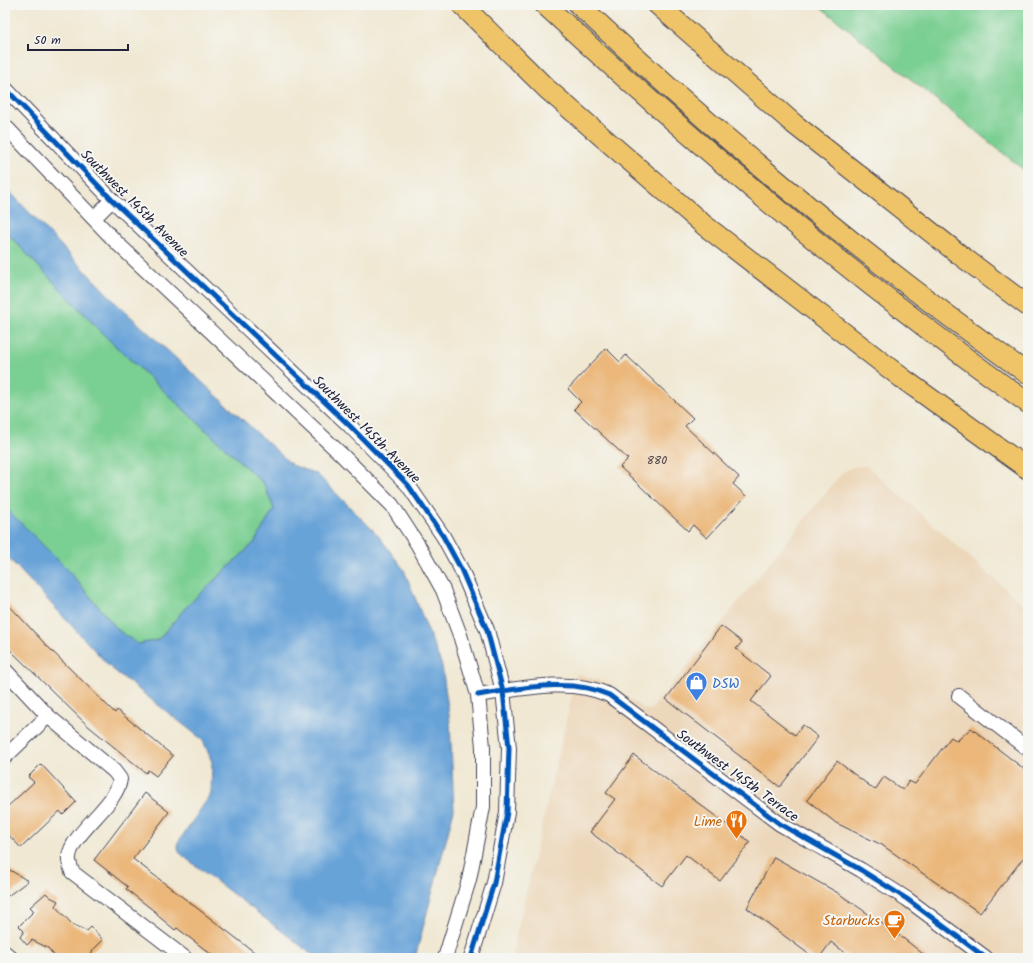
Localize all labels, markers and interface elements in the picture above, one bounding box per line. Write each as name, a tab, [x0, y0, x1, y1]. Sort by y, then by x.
scale bar	[28, 26, 128, 52]
text: 50 m	[34, 31, 61, 50]
street label: Southwest 145th Avenue	[75, 144, 194, 263]
street label: Southwest 145th Avenue	[307, 370, 426, 489]
house number: 880	[647, 451, 667, 470]
shop icon: DSW	[683, 670, 709, 703]
place label: DSW	[712, 673, 739, 695]
street label: Southwest 145th Terrace	[672, 724, 804, 828]
restaurant icon: Lime	[724, 808, 750, 841]
place label: Lime	[694, 811, 723, 833]
cafe icon: Starbucks	[882, 907, 908, 940]
place label: Starbucks	[823, 910, 880, 932]

